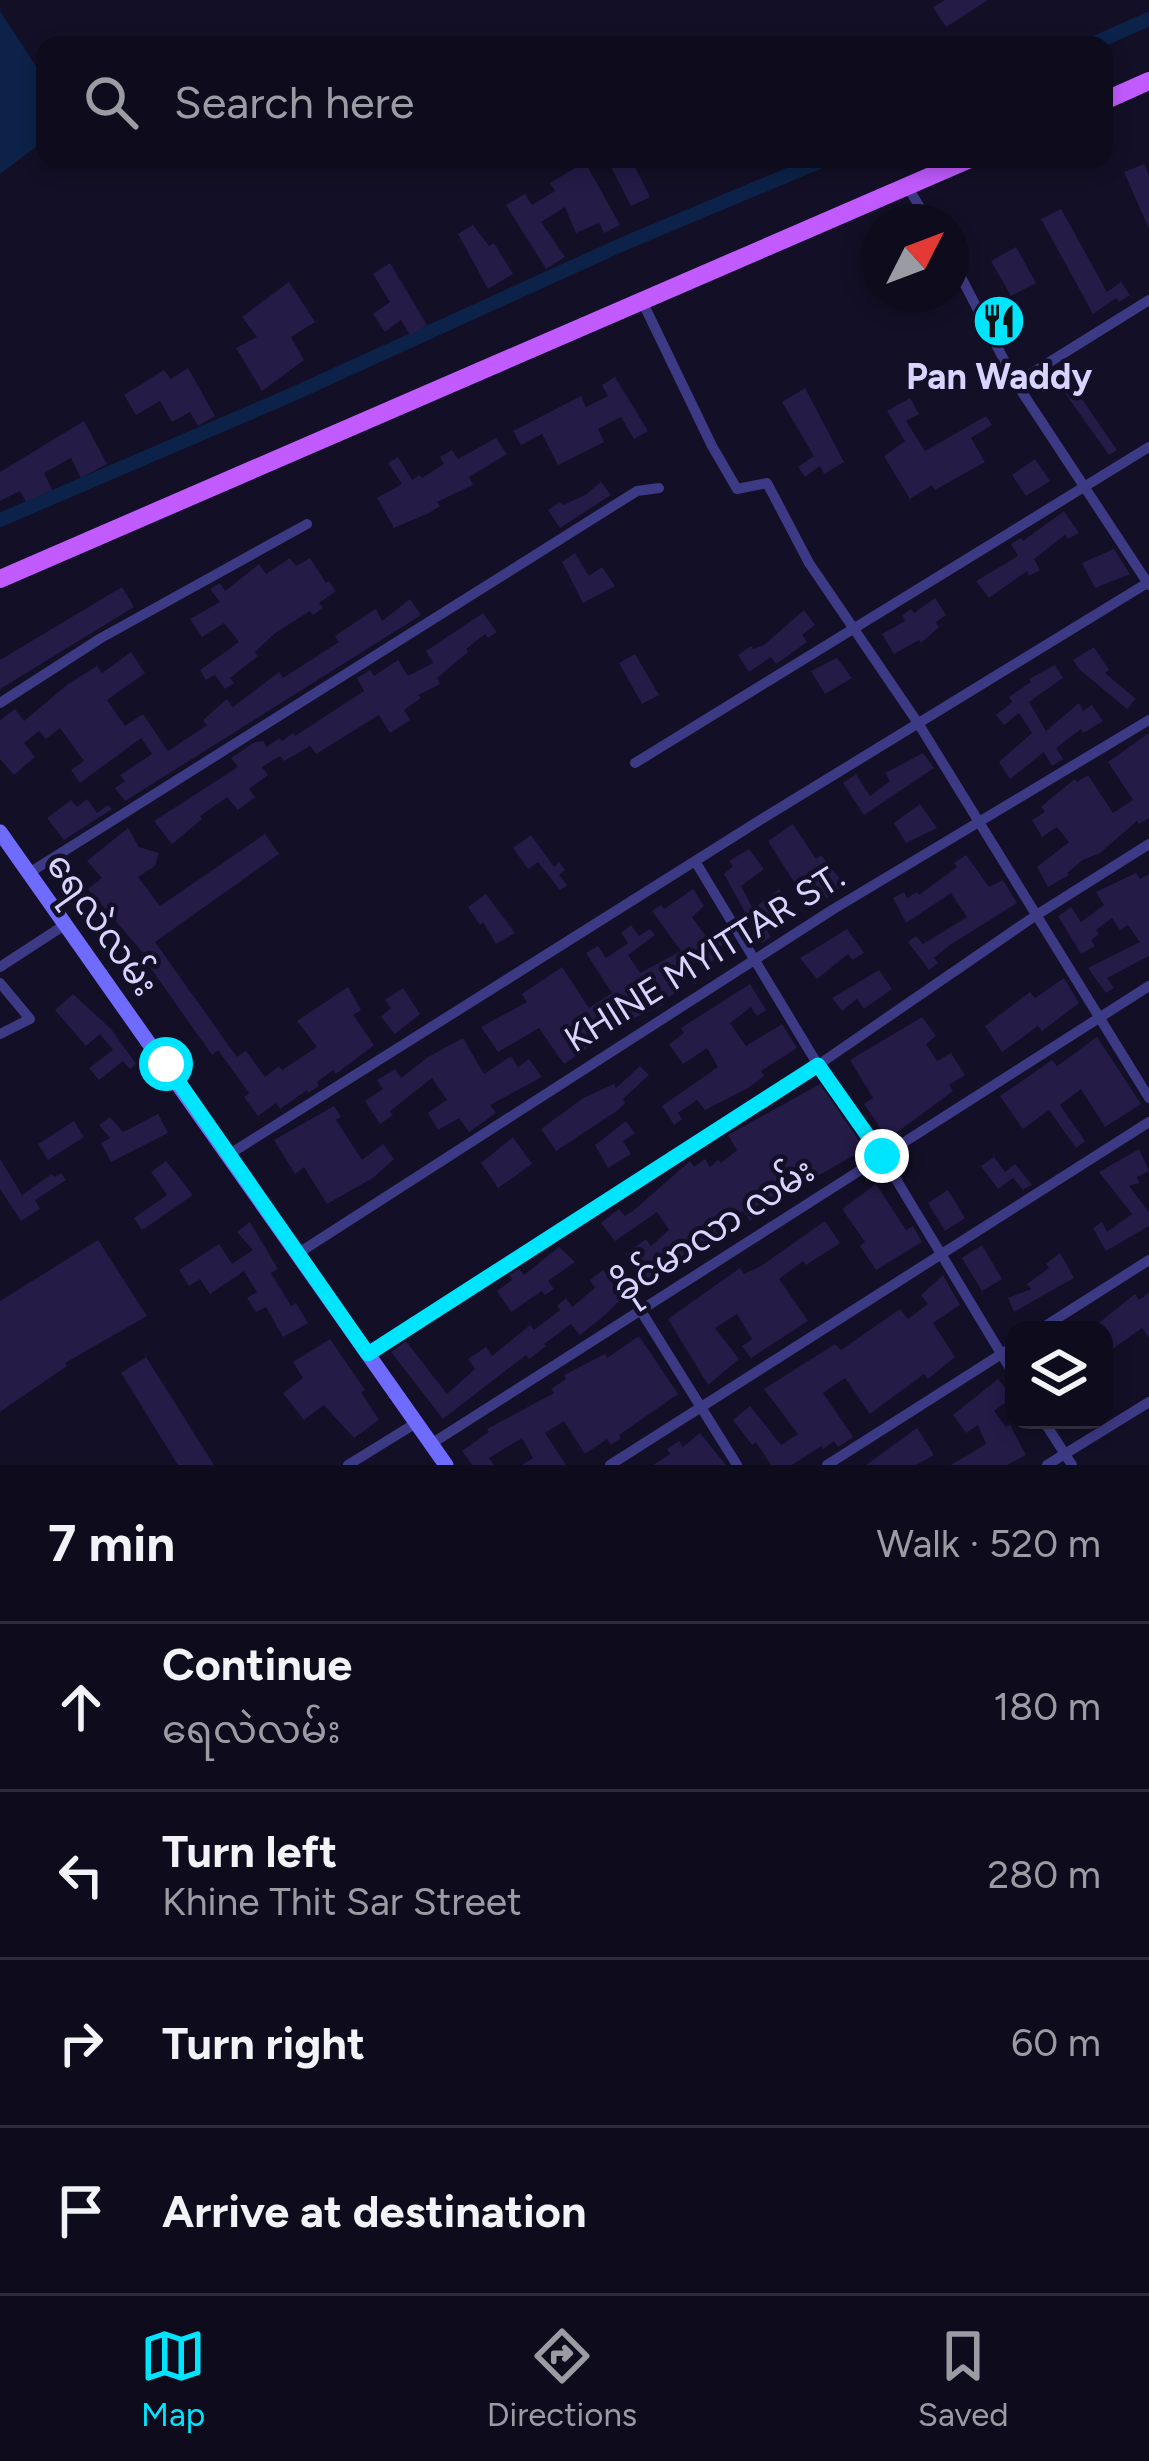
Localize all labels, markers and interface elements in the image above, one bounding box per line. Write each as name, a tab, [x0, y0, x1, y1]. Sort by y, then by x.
search box	[36, 36, 1113, 168]
icon: search	[78, 69, 144, 135]
text: Search here	[174, 75, 414, 129]
north arrow	[861, 204, 969, 312]
restaurant icon: Pan Waddy	[971, 293, 1027, 349]
place label: Pan Waddy	[906, 355, 1092, 398]
street label: ရေလဲလမ်း	[31, 843, 170, 1009]
street label: KHINE MYITTAR ST.	[557, 854, 852, 1061]
route start	[139, 1037, 193, 1091]
route end	[855, 1129, 909, 1183]
street label: ခိုင်မာလာ လမ်း	[603, 1146, 826, 1317]
map controls	[1005, 1321, 1113, 1429]
button: layers	[1005, 1321, 1113, 1429]
text: 7 min	[48, 1513, 175, 1574]
text: Walk · 520 m	[877, 1520, 1101, 1567]
text: Continue	[162, 1637, 352, 1691]
icon: ahead	[48, 1674, 114, 1740]
text: 180 m	[993, 1683, 1101, 1730]
text: ရေလဲလမ်း	[162, 1706, 341, 1753]
text: Turn left	[162, 1824, 337, 1878]
icon: left	[48, 1842, 114, 1908]
text: 280 m	[987, 1851, 1101, 1898]
text: Khine Thit Sar Street	[162, 1878, 522, 1925]
icon: right	[48, 2010, 114, 2076]
text: Turn right	[162, 2016, 365, 2070]
text: 60 m	[1011, 2019, 1101, 2066]
icon: arrive	[48, 2178, 114, 2244]
text: Arrive at destination	[162, 2184, 586, 2238]
tab: Map	[140, 2323, 206, 2434]
tab: Directions	[487, 2323, 637, 2434]
tab: Saved	[918, 2323, 1009, 2434]

